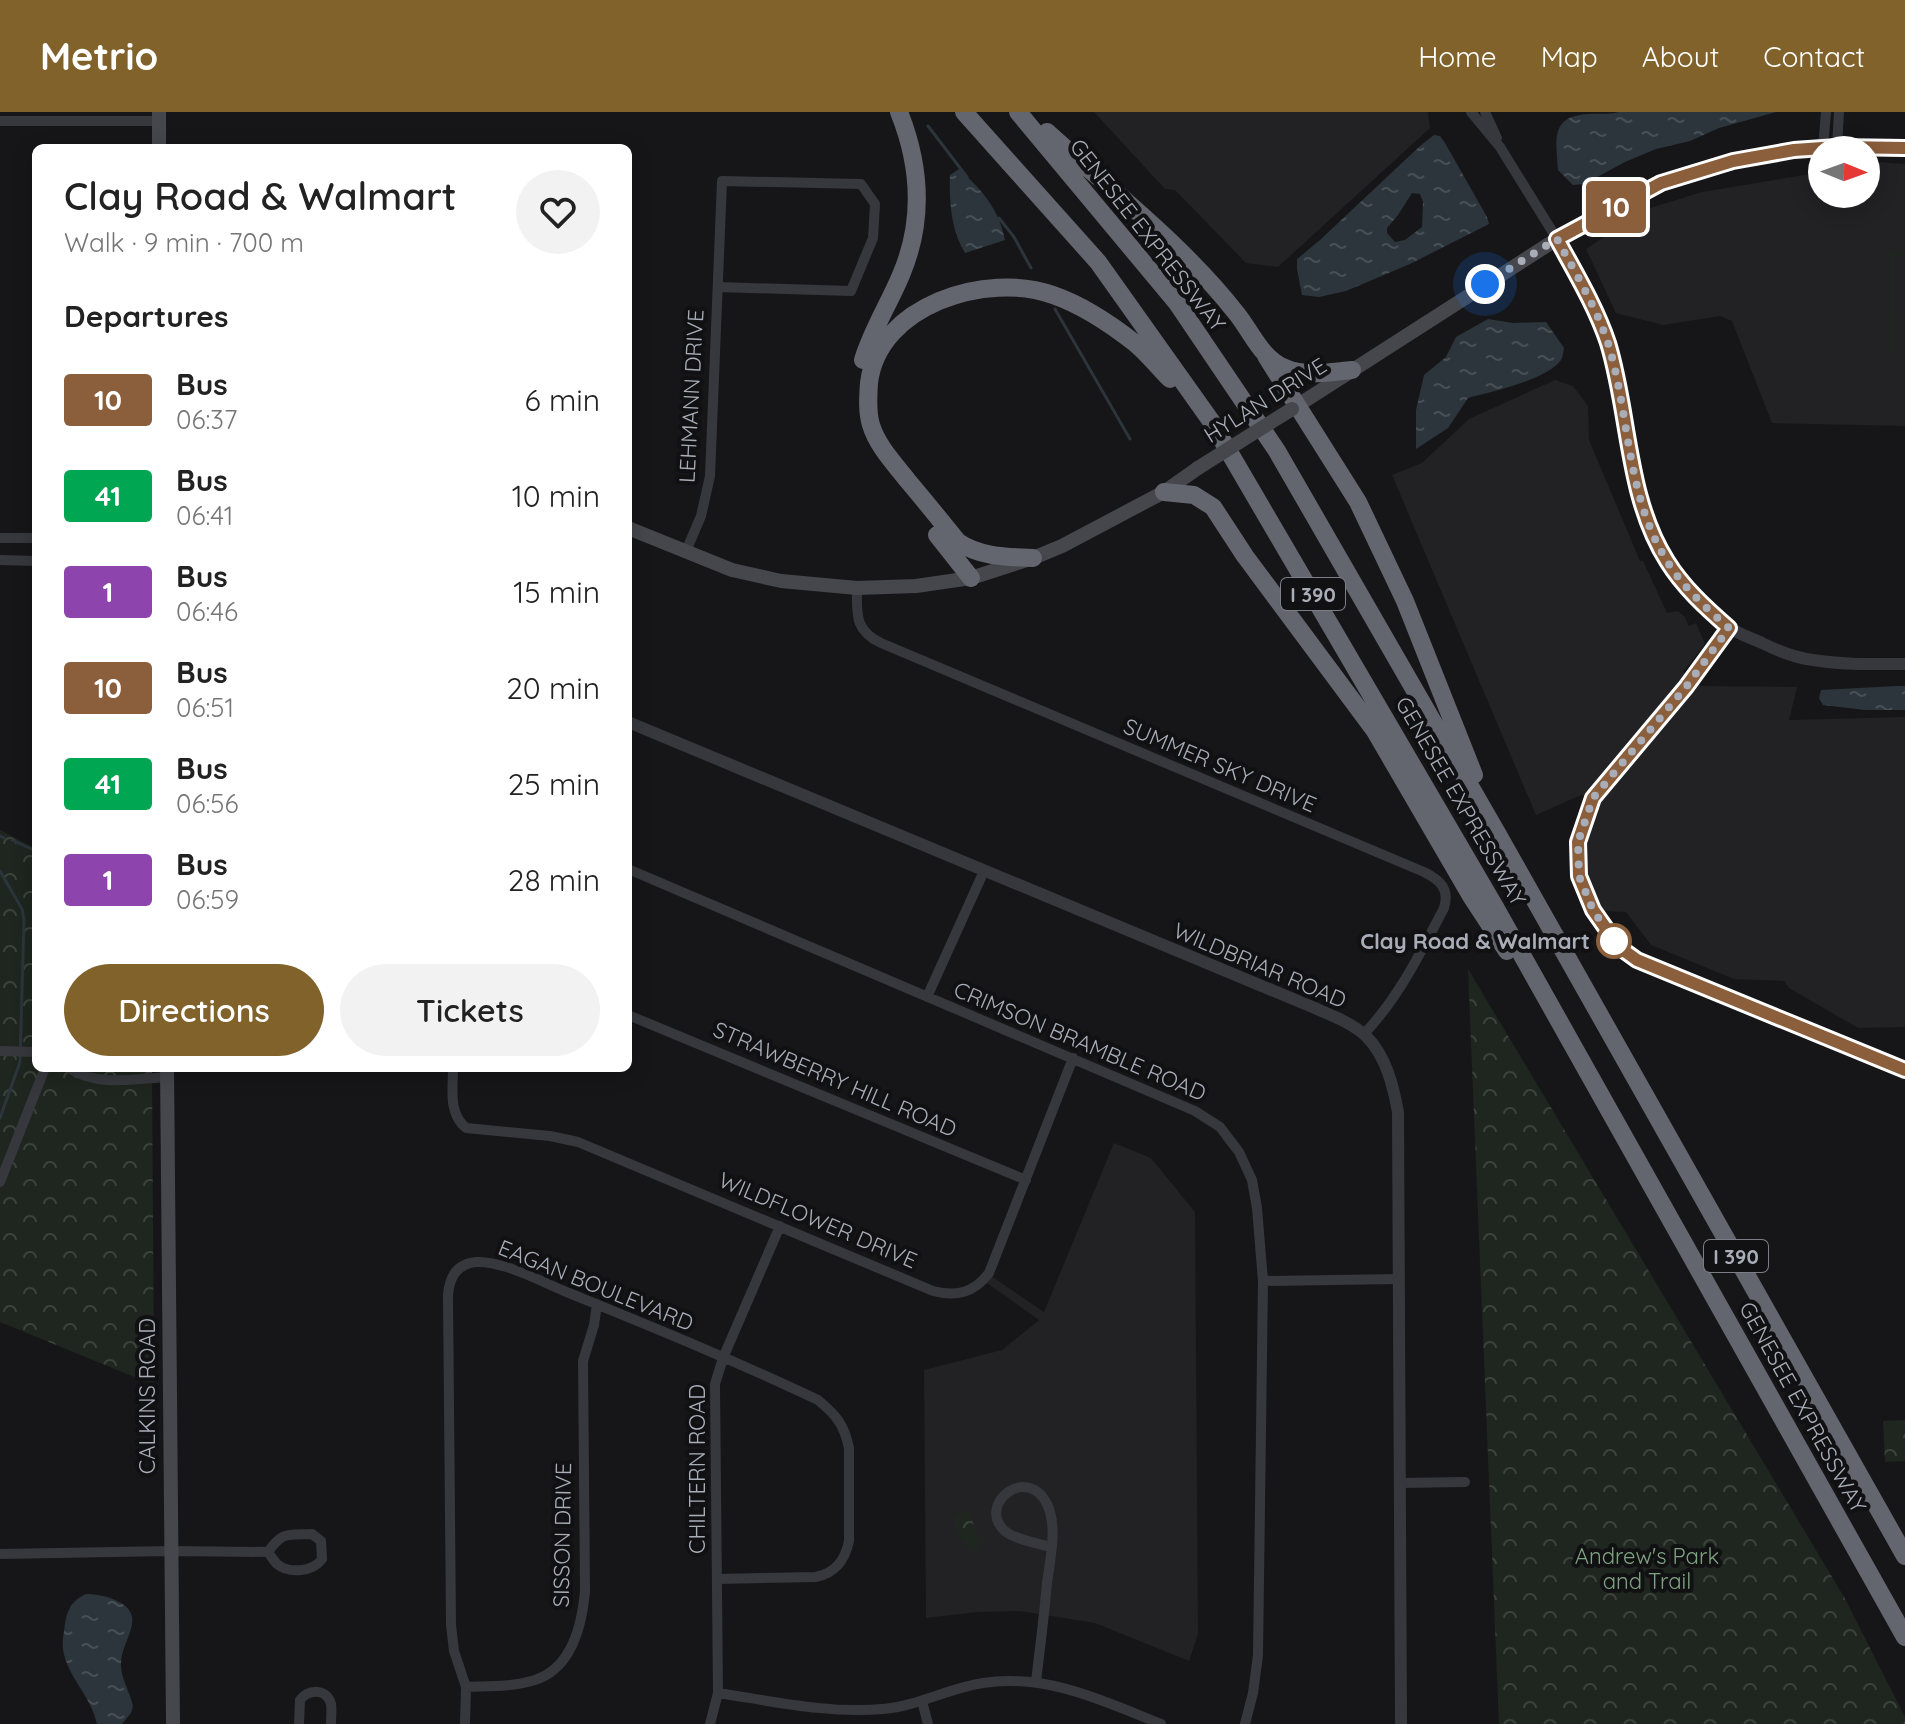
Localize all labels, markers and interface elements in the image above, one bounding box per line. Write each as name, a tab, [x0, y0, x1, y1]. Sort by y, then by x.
text: Metrio	[40, 32, 158, 80]
text: Home	[1418, 39, 1497, 74]
text: Map	[1541, 39, 1598, 74]
text: About	[1642, 39, 1719, 74]
text: Contact	[1763, 39, 1865, 74]
street label: GENESEE EXPRESSWAY	[1064, 133, 1232, 337]
north arrow	[1808, 136, 1880, 208]
map controls	[1808, 136, 1880, 208]
button: heart	[516, 170, 600, 254]
text: Clay Road & Walmart	[64, 172, 456, 220]
line badge: 10	[1580, 181, 1652, 233]
text: 10	[1602, 189, 1630, 224]
text: Walk · 9 min · 700 m	[64, 226, 304, 259]
your location	[1465, 264, 1505, 304]
text: Departures	[64, 297, 229, 335]
street label: LEHMANN DRIVE	[672, 309, 710, 483]
street label: HYLAN DRIVE	[1199, 351, 1331, 449]
text: Bus	[176, 365, 228, 403]
text: 6 min	[525, 381, 600, 419]
text: 10	[94, 382, 122, 417]
text: 06:37	[176, 403, 237, 436]
text: Bus	[176, 461, 228, 499]
text: 10 min	[512, 477, 600, 515]
text: 41	[95, 478, 121, 513]
text: 06:41	[176, 499, 233, 532]
text: Bus	[176, 557, 228, 595]
text: 15 min	[513, 573, 600, 611]
text: 1	[103, 574, 113, 609]
road number: I 390	[1281, 578, 1345, 610]
text: 06:46	[176, 595, 238, 628]
text: Bus	[176, 653, 228, 691]
text: 20 min	[506, 669, 600, 707]
text: 10	[94, 670, 122, 705]
text: 06:51	[176, 691, 234, 724]
street label: GENESEE EXPRESSWAY	[1390, 691, 1532, 911]
street label: SUMMER SKY DRIVE	[1119, 712, 1321, 818]
text: Bus	[176, 749, 228, 787]
text: 25 min	[508, 765, 600, 803]
text: 41	[95, 766, 121, 801]
text: 06:56	[176, 787, 238, 820]
text: Bus	[176, 845, 228, 883]
text: 28 min	[508, 861, 600, 899]
text: 1	[103, 862, 113, 897]
text: 06:59	[176, 883, 239, 916]
street label: WILDBRIAR ROAD	[1169, 916, 1351, 1014]
marker: Clay Road & Walmart	[1597, 924, 1631, 958]
place label: Clay Road & Walmart	[1360, 927, 1590, 955]
button: Directions	[64, 964, 324, 1056]
button: Tickets	[340, 964, 600, 1056]
street label: CRIMSON BRAMBLE ROAD	[950, 975, 1210, 1107]
street label: STRAWBERRY HILL ROAD	[709, 1015, 961, 1143]
street label: WILDFLOWER DRIVE	[715, 1166, 921, 1274]
street label: EAGAN BOULEVARD	[494, 1233, 698, 1337]
road number: I 390	[1704, 1240, 1768, 1272]
street label: GENESEE EXPRESSWAY	[1733, 1297, 1873, 1517]
street label: CALKINS ROAD	[133, 1318, 161, 1474]
street label: CHILTERN ROAD	[683, 1384, 711, 1554]
street label: SISSON DRIVE	[547, 1462, 577, 1608]
park label: Andrew's Park and Trail	[1575, 1542, 1719, 1595]

